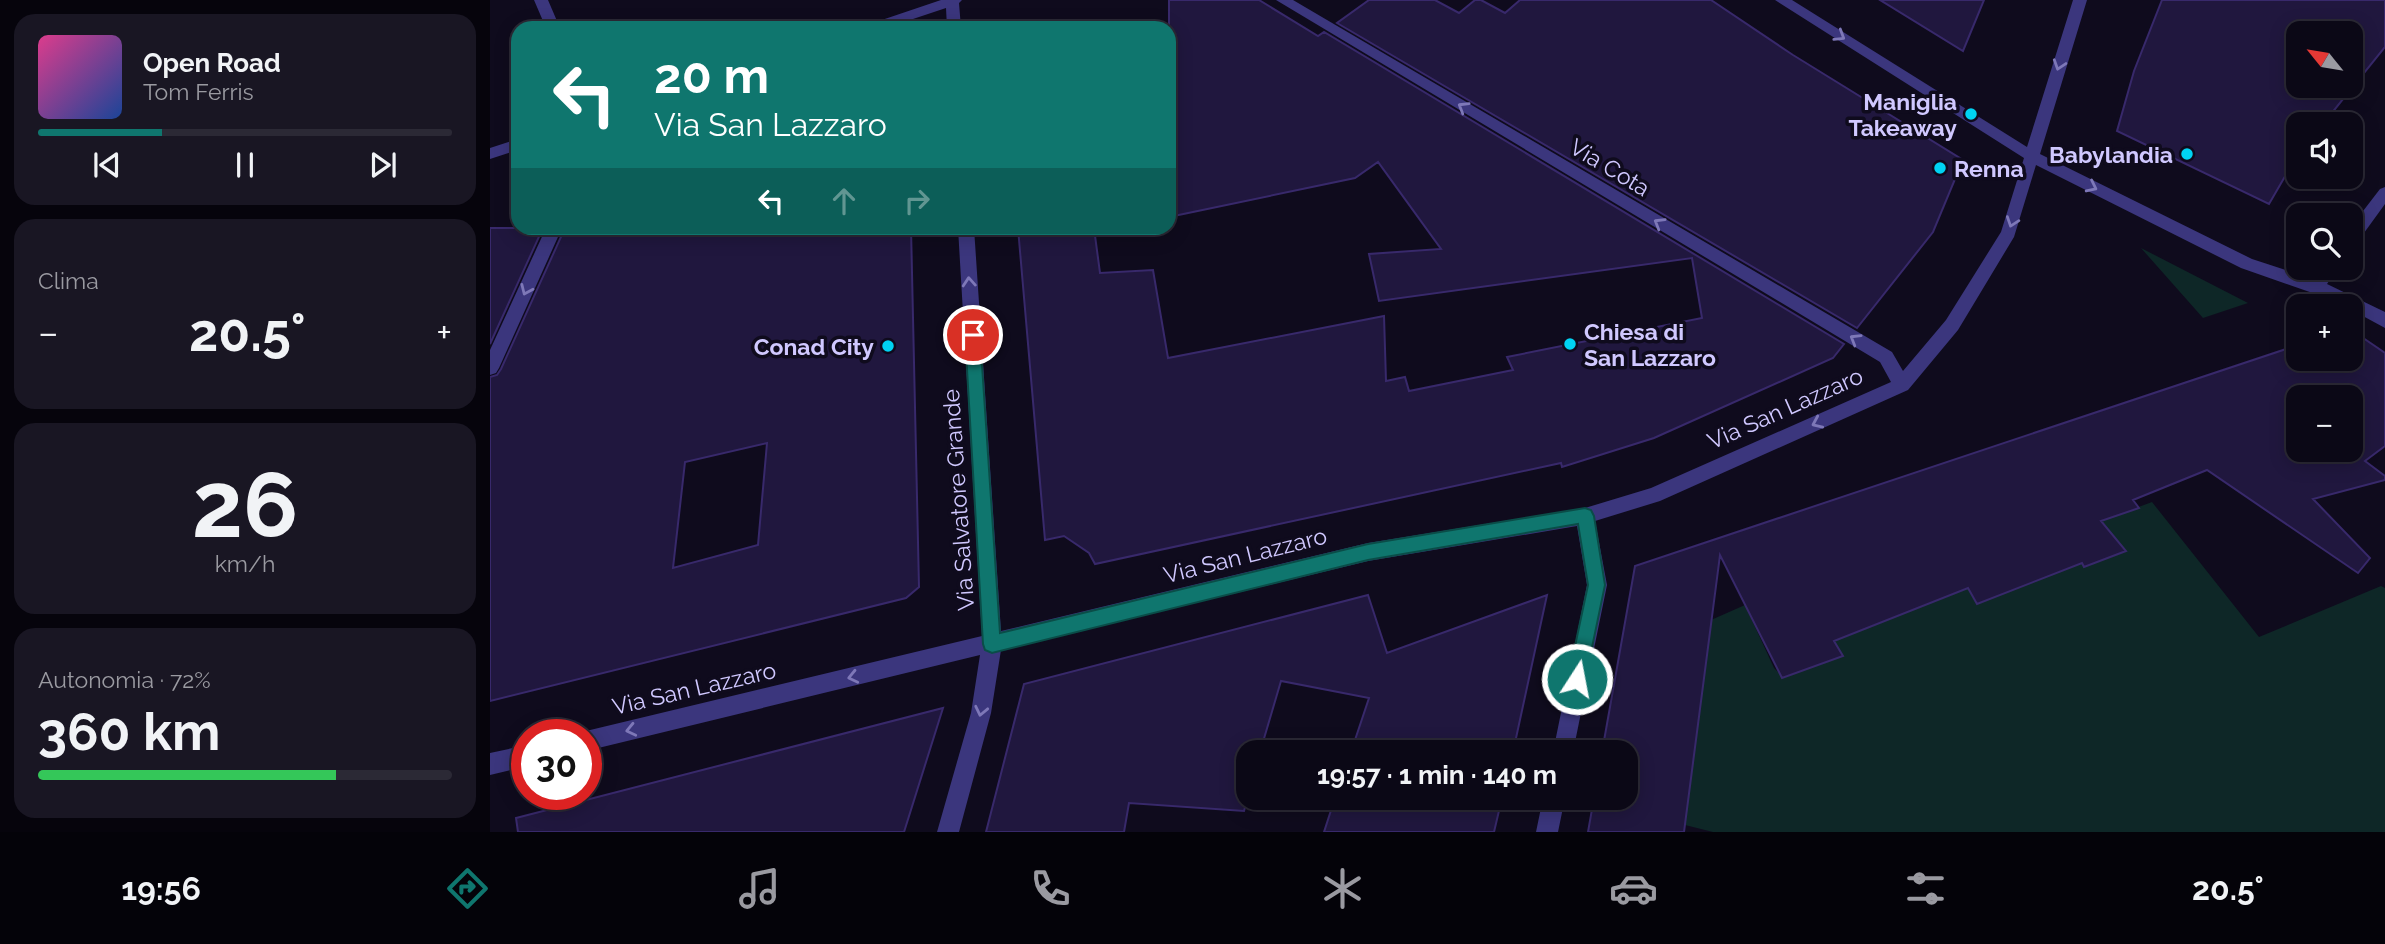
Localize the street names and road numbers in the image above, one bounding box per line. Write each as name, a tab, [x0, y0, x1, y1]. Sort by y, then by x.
street label: Via Cota	[1565, 133, 1655, 201]
street label: Via San Lazzaro	[1703, 362, 1867, 454]
street label: Via Salvatore Grande	[937, 388, 979, 612]
street label: Via San Lazzaro	[1161, 522, 1329, 588]
street label: Via San Lazzaro	[609, 656, 779, 720]

